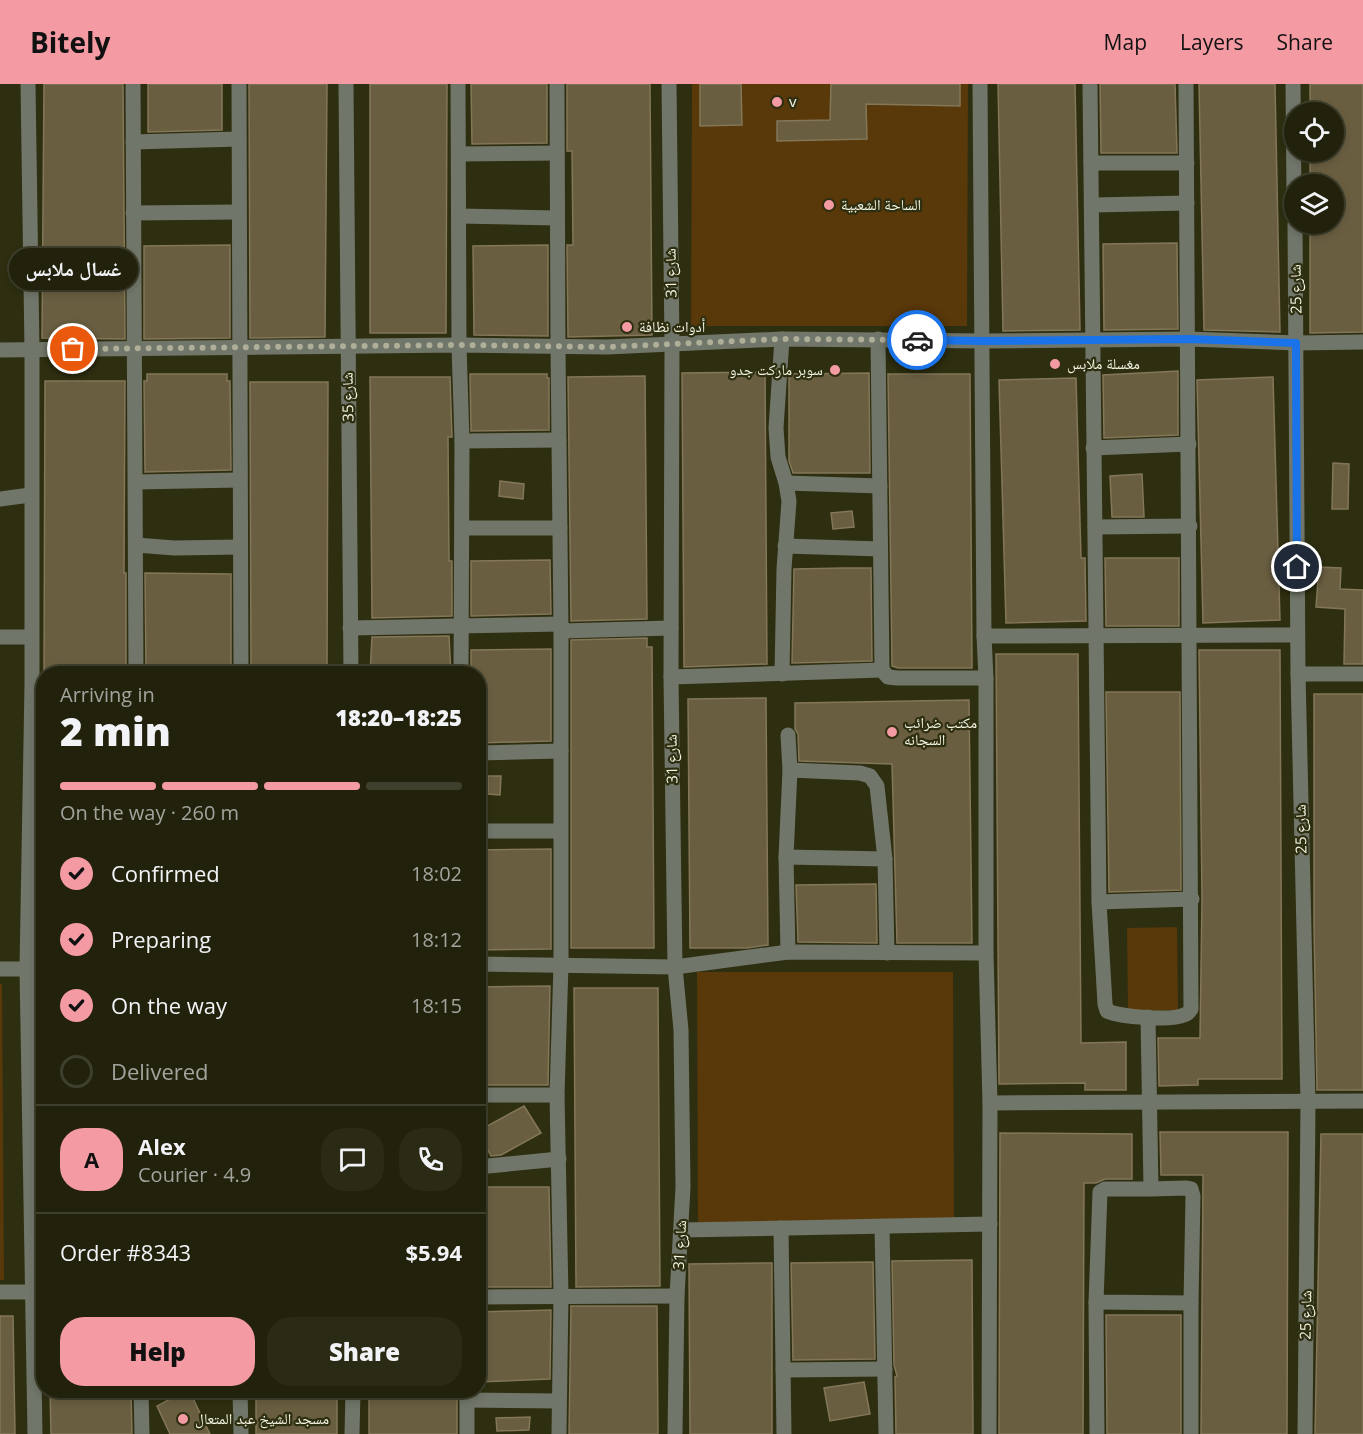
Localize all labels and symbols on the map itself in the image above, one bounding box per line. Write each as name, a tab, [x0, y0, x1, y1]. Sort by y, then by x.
place label: v	[789, 91, 797, 111]
marker: v	[770, 95, 784, 109]
place label: الساحة الشعبية	[841, 194, 921, 214]
marker: الساحة الشعبية	[822, 198, 836, 212]
callout: غسال ملابس	[8, 247, 138, 289]
street label: شارع 31	[660, 248, 681, 298]
street label: شارع 25	[1285, 264, 1306, 314]
courier	[887, 310, 947, 370]
place label: أدوات نظافة	[639, 316, 705, 336]
marker: أدوات نظافة	[620, 320, 634, 334]
pin	[47, 323, 98, 374]
place label: مغسلة ملابس	[1067, 353, 1140, 374]
marker: مغسلة ملابس	[1048, 357, 1062, 371]
place label: سوبر ماركت جدو	[730, 359, 823, 379]
marker: سوبر ماركت جدو	[828, 363, 842, 377]
street label: شارع 35	[337, 372, 358, 422]
pin	[1271, 541, 1322, 592]
place label: مكتب ضرائب السجانه	[904, 712, 977, 749]
marker: مكتب ضرائب السجانه	[885, 725, 899, 739]
street label: شارع 31	[661, 734, 682, 784]
street label: شارع 25	[1290, 804, 1311, 854]
street label: شارع 31	[668, 1220, 691, 1270]
street label: شارع 25	[1295, 1290, 1316, 1340]
place label: مسجد الشيخ عبد المتعال	[195, 1408, 329, 1429]
marker: مسجد الشيخ عبد المتعال	[176, 1412, 190, 1426]

